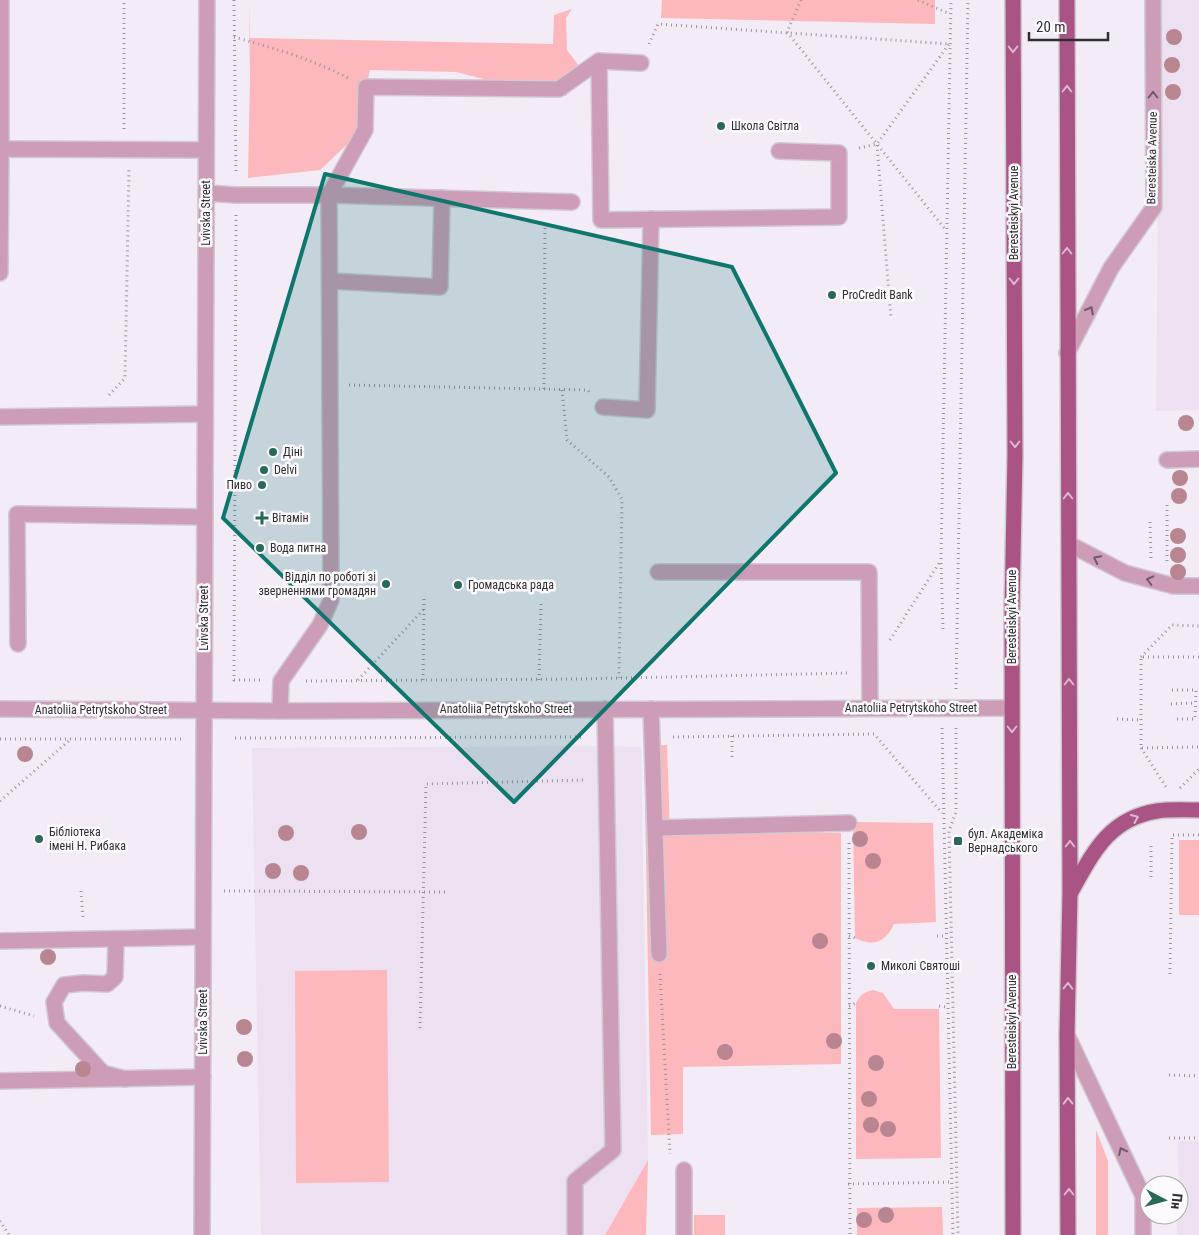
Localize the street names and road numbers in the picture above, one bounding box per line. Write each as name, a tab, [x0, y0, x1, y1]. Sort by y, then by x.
street label: Beresteiska Avenue	[1144, 111, 1160, 204]
street label: Beresteiskyi Avenue	[1007, 165, 1021, 260]
street label: Lvivska Street	[199, 180, 213, 246]
street label: Beresteiskyi Avenue	[1005, 569, 1019, 664]
street label: Lvivska Street	[197, 585, 211, 651]
street label: Anatoliia Petrytskoho Street	[845, 701, 978, 715]
street label: Anatoliia Petrytskoho Street	[440, 702, 573, 716]
street label: Anatoliia Petrytskoho Street	[35, 703, 168, 717]
street label: Beresteiskyi Avenue	[1005, 974, 1019, 1069]
street label: Lvivska Street	[196, 989, 210, 1055]

